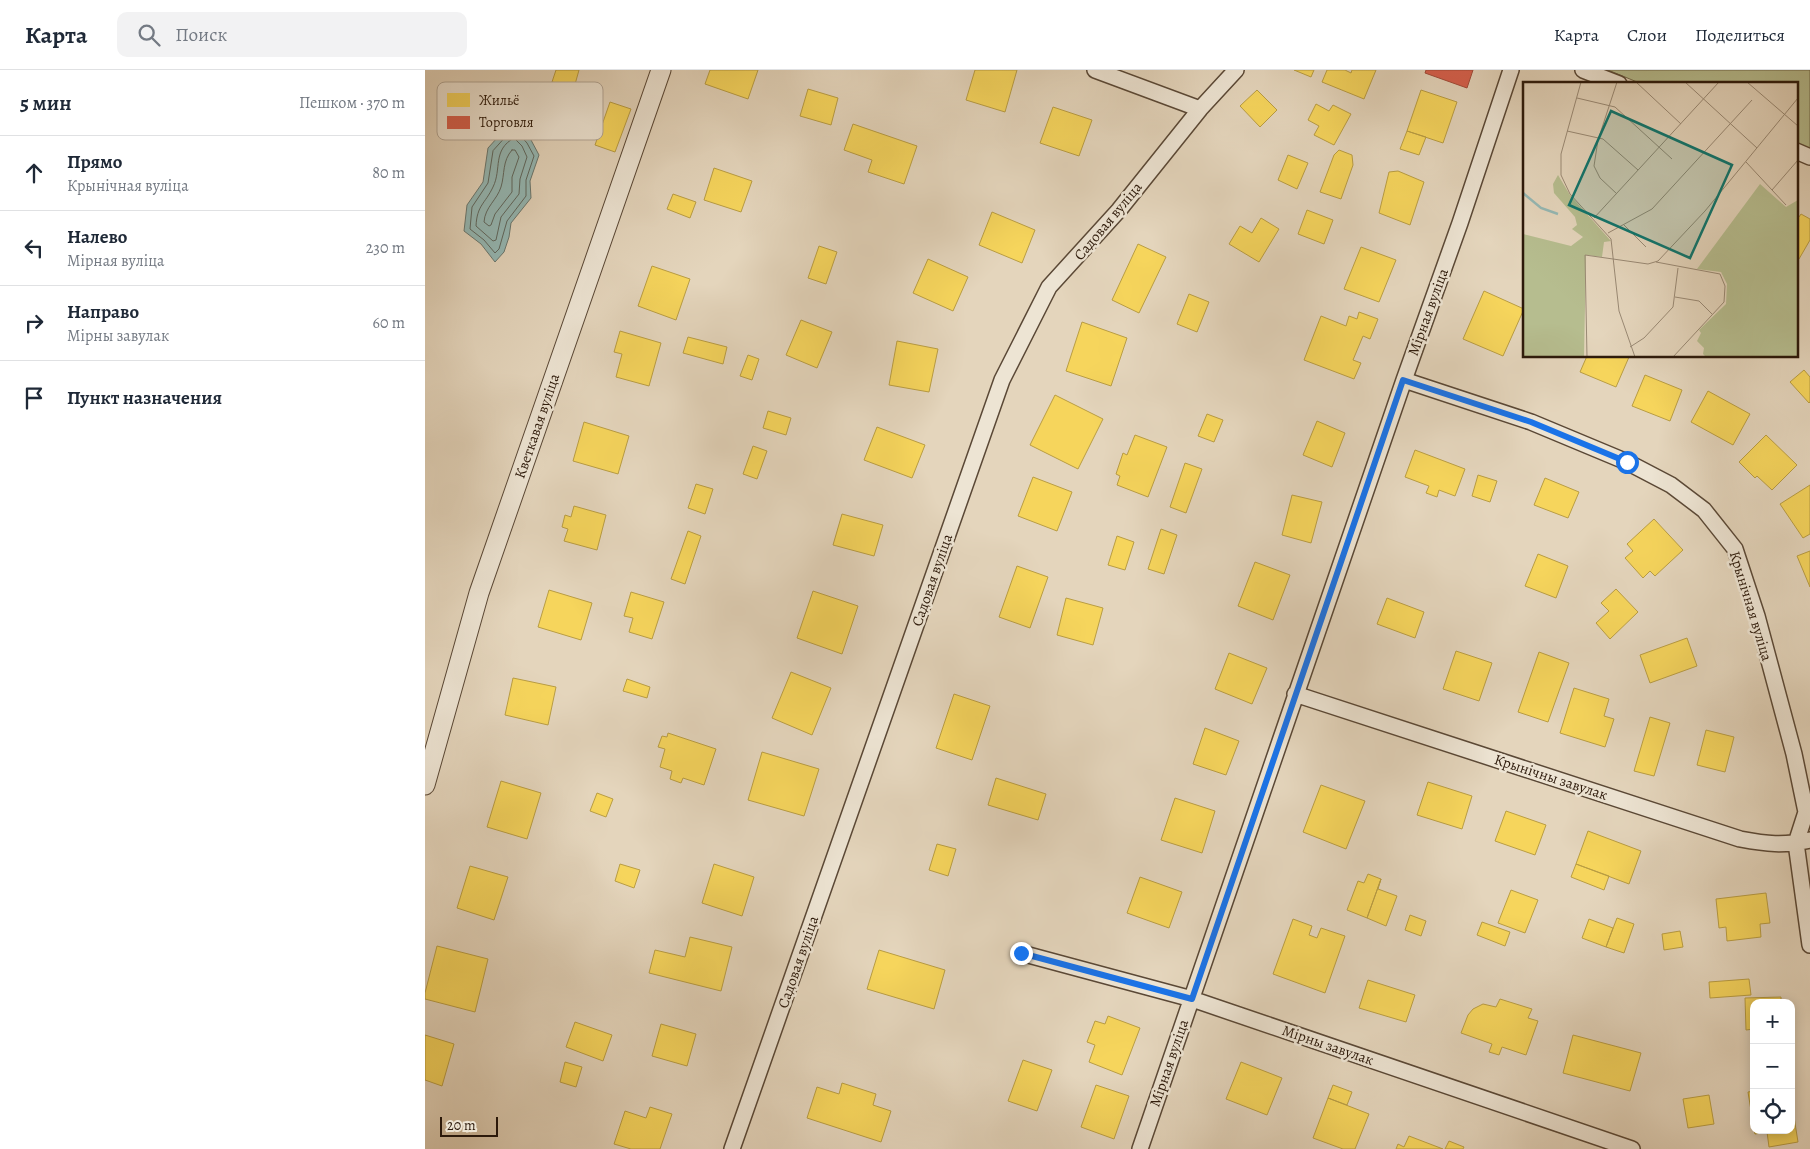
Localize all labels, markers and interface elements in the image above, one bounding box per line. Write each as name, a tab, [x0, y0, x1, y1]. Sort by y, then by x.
search box	[117, 12, 467, 57]
text: Карта	[25, 19, 87, 51]
icon: search	[135, 21, 163, 49]
text: Поиск	[175, 22, 227, 48]
text: Карта	[1554, 23, 1599, 47]
text: Слои	[1627, 23, 1667, 47]
text: Поделиться	[1695, 23, 1785, 47]
legend	[437, 82, 603, 140]
inset map	[1523, 82, 1797, 358]
text: 5 мин	[20, 89, 72, 117]
text: Жильё	[479, 91, 519, 110]
text: Пешком · 370 m	[299, 92, 405, 114]
text: Торговля	[479, 113, 534, 132]
text: Прямо	[67, 149, 122, 175]
icon: ahead	[20, 159, 48, 187]
text: 80 m	[372, 162, 405, 184]
text: Крынічная вуліца	[67, 175, 189, 197]
street label: Садовая вуліца	[1069, 178, 1147, 264]
text: Налево	[67, 224, 127, 250]
icon: left	[20, 234, 48, 262]
text: 230 m	[366, 237, 405, 259]
text: Мірная вуліца	[67, 250, 165, 272]
street label: Мірная вуліца	[1403, 266, 1453, 358]
text: Направо	[67, 299, 139, 325]
icon: right	[20, 309, 48, 337]
text: 60 m	[373, 312, 405, 334]
text: Мірны завулак	[67, 325, 169, 347]
street label: Кветкавая вуліца	[510, 371, 564, 481]
icon: arrive	[20, 384, 48, 412]
text: Пункт назначения	[67, 385, 222, 411]
route start	[1616, 451, 1639, 474]
street label: Садовая вуліца	[907, 531, 957, 629]
street label: Крынічная вуліца	[1725, 549, 1777, 664]
street label: Крынічны завулак	[1492, 749, 1611, 805]
street label: Садовая вуліца	[773, 913, 823, 1011]
route end	[1010, 942, 1033, 965]
map controls	[1750, 999, 1795, 1134]
button: +	[1750, 999, 1795, 1044]
street label: Мірная вуліца	[1145, 1016, 1193, 1109]
street label: Мірны завулак	[1279, 1020, 1377, 1070]
button: −	[1750, 1044, 1795, 1089]
button: locate	[1750, 1089, 1795, 1134]
scale bar	[440, 1114, 497, 1137]
text: 20 m	[447, 1116, 476, 1135]

